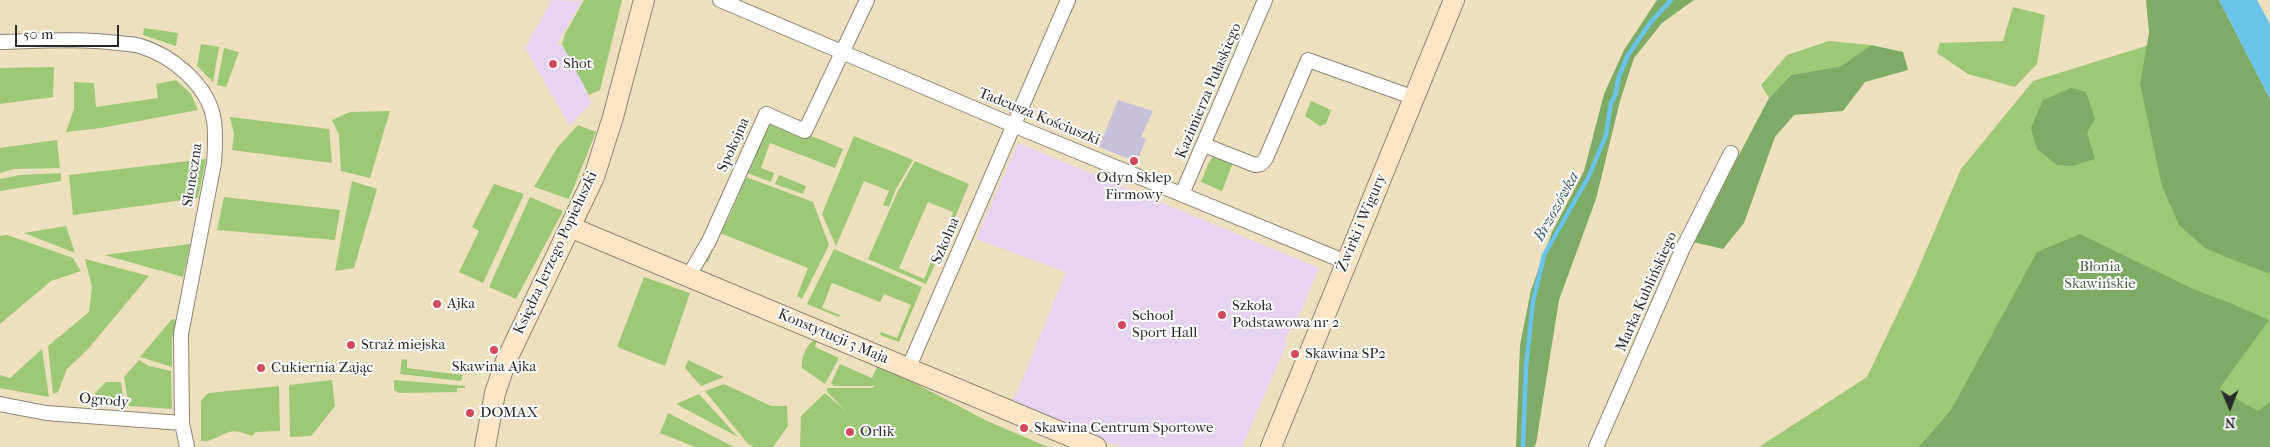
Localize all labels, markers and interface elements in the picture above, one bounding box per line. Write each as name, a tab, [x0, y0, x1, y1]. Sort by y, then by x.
scale bar	[18, 15, 121, 47]
street label: Kazimierza Pułaskiego	[1172, 20, 1246, 162]
text: 50 m	[23, 25, 53, 43]
place label: Shot	[563, 55, 592, 73]
marker: Shot	[547, 58, 559, 70]
street label: Tadeusza Kościuszki	[976, 84, 1102, 150]
street label: Spokojna	[714, 115, 754, 175]
street label: Słoneczna	[179, 142, 207, 208]
marker: Odyn Sklep Firmowy	[1128, 155, 1140, 167]
street label: Księdza Jerzego Popiełuszki	[510, 169, 602, 337]
place label: Odyn Sklep Firmowy	[1097, 169, 1171, 204]
water label: Brzozówka	[1530, 169, 1584, 245]
street label: Żwirki i Wigury	[1333, 171, 1391, 275]
street label: Szkolna	[928, 215, 964, 267]
street label: Marka Kublińskiego	[1612, 229, 1682, 355]
park label: Błonia Skawińskie	[2064, 258, 2136, 293]
place label: Ajka	[447, 295, 475, 313]
place label: Szkoła Podstawowa nr 2	[1232, 297, 1339, 332]
marker: Ajka	[431, 298, 443, 310]
street label: Konstytucji 3 Maja	[775, 306, 891, 368]
place label: School Sport Hall	[1132, 307, 1198, 342]
marker: Szkoła Podstawowa nr 2	[1216, 309, 1228, 321]
marker: School Sport Hall	[1116, 319, 1128, 331]
place label: Straż miejska	[361, 336, 445, 354]
marker: Straż miejska	[345, 339, 357, 351]
marker: Skawina Ajka	[488, 344, 500, 356]
place label: Skawina SP2	[1305, 345, 1386, 363]
marker: Skawina SP2	[1289, 348, 1301, 360]
place label: Skawina Ajka	[452, 358, 536, 376]
place label: Cukiernia Zając	[271, 359, 373, 377]
marker: Cukiernia Zając	[255, 362, 267, 374]
north arrow	[2205, 382, 2255, 432]
street label: Ogrody	[78, 390, 130, 412]
place label: DOMAX	[480, 404, 538, 422]
marker: DOMAX	[464, 407, 476, 419]
text: N	[2225, 414, 2236, 431]
place label: Skawina Centrum Sportowe	[1034, 419, 1213, 437]
marker: Skawina Centrum Sportowe	[1018, 422, 1030, 434]
place label: Orlik	[860, 423, 894, 441]
marker: Orlik	[844, 426, 856, 438]

